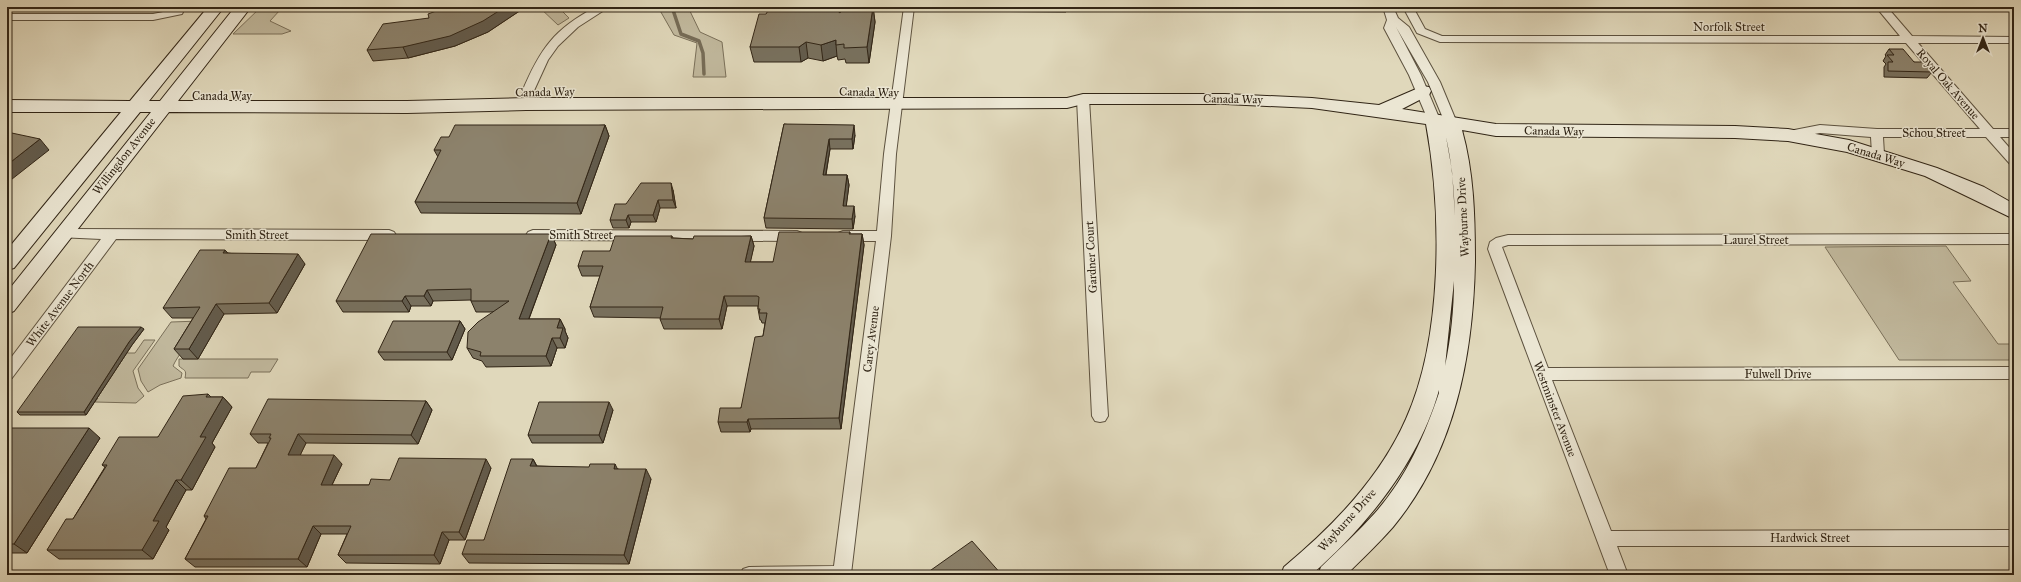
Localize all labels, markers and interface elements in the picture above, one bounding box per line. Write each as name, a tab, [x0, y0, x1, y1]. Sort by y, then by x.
north arrow	[1963, 18, 2003, 58]
street label: Norfolk Street	[1693, 20, 1766, 34]
text: N	[1978, 22, 1988, 35]
street label: Royal Oak Avenue	[1913, 46, 1983, 122]
street label: Canada Way	[515, 84, 575, 100]
street label: Canada Way	[839, 84, 899, 100]
street label: Canada Way	[192, 89, 252, 103]
street label: Canada Way	[1203, 91, 1263, 107]
street label: Willingdon Avenue	[90, 115, 159, 198]
street label: Canada Way	[1524, 123, 1584, 139]
street label: Schou Street	[1902, 126, 1967, 140]
street label: Canada Way	[1845, 140, 1907, 171]
street label: Wayburne Drive	[1454, 177, 1472, 257]
street label: Gardner Court	[1082, 220, 1100, 293]
street label: Smith Street	[225, 228, 290, 242]
street label: Smith Street	[549, 228, 614, 242]
street label: Laurel Street	[1723, 233, 1789, 247]
street label: White Avenue North	[23, 258, 97, 349]
street label: Carey Avenue	[860, 305, 882, 373]
street label: Westminster Avenue	[1530, 359, 1580, 459]
street label: Fulwell Drive	[1745, 367, 1811, 381]
street label: Wayburne Drive	[1315, 486, 1379, 554]
street label: Hardwick Street	[1770, 531, 1851, 545]

